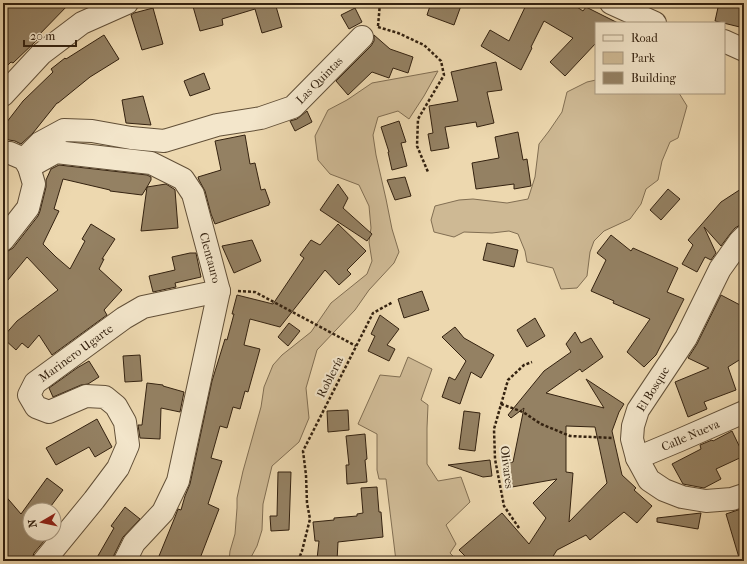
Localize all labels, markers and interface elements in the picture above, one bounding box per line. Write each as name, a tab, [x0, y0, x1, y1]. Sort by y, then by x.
scale bar	[24, 22, 76, 48]
legend	[595, 22, 725, 94]
text: 20 m	[30, 29, 55, 43]
text: Road	[631, 31, 658, 45]
text: Park	[631, 51, 656, 65]
street label: Las Quintas	[293, 53, 346, 107]
text: Building	[631, 71, 676, 85]
street label: Clentauro	[197, 231, 224, 285]
street label: Marinero Ugarte	[36, 321, 116, 385]
street label: Roblería	[314, 354, 346, 400]
street label: El Bosque	[634, 364, 672, 414]
street label: Calle Nueva	[659, 416, 722, 454]
street label: Olivares	[497, 445, 517, 490]
north arrow	[22, 502, 62, 542]
text: N	[25, 518, 40, 529]

